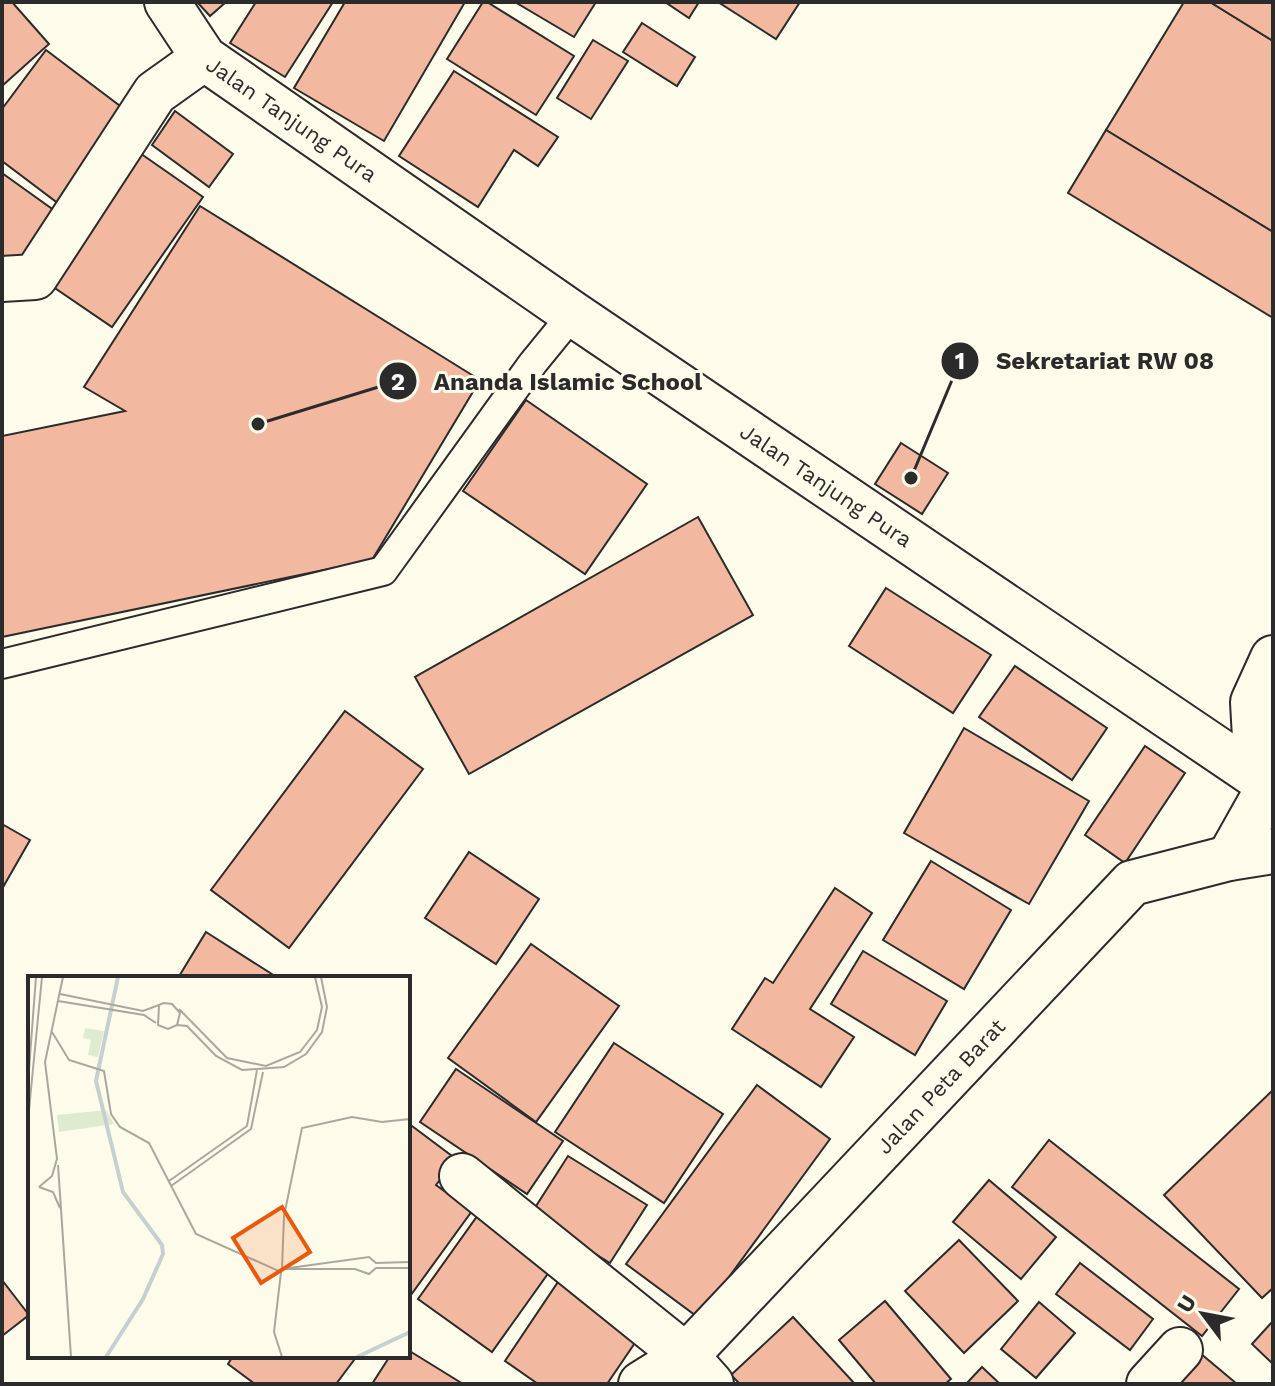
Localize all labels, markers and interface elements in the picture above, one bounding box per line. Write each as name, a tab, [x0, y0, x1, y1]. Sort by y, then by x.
street label: Jalan Tanjung Pura	[201, 52, 382, 187]
callout: Sekretariat RW 08	[940, 337, 1230, 385]
text: 1	[955, 347, 965, 375]
text: Sekretariat RW 08	[996, 347, 1214, 375]
callout: Ananda Islamic School	[378, 357, 719, 405]
text: 2	[391, 368, 405, 396]
text: Ananda Islamic School	[434, 368, 702, 396]
street label: Jalan Tanjung Pura	[735, 419, 917, 552]
inset map	[28, 976, 410, 1358]
street label: Jalan Peta Barat	[871, 1014, 1010, 1159]
north arrow	[1163, 1274, 1243, 1354]
text: U	[1172, 1290, 1201, 1317]

